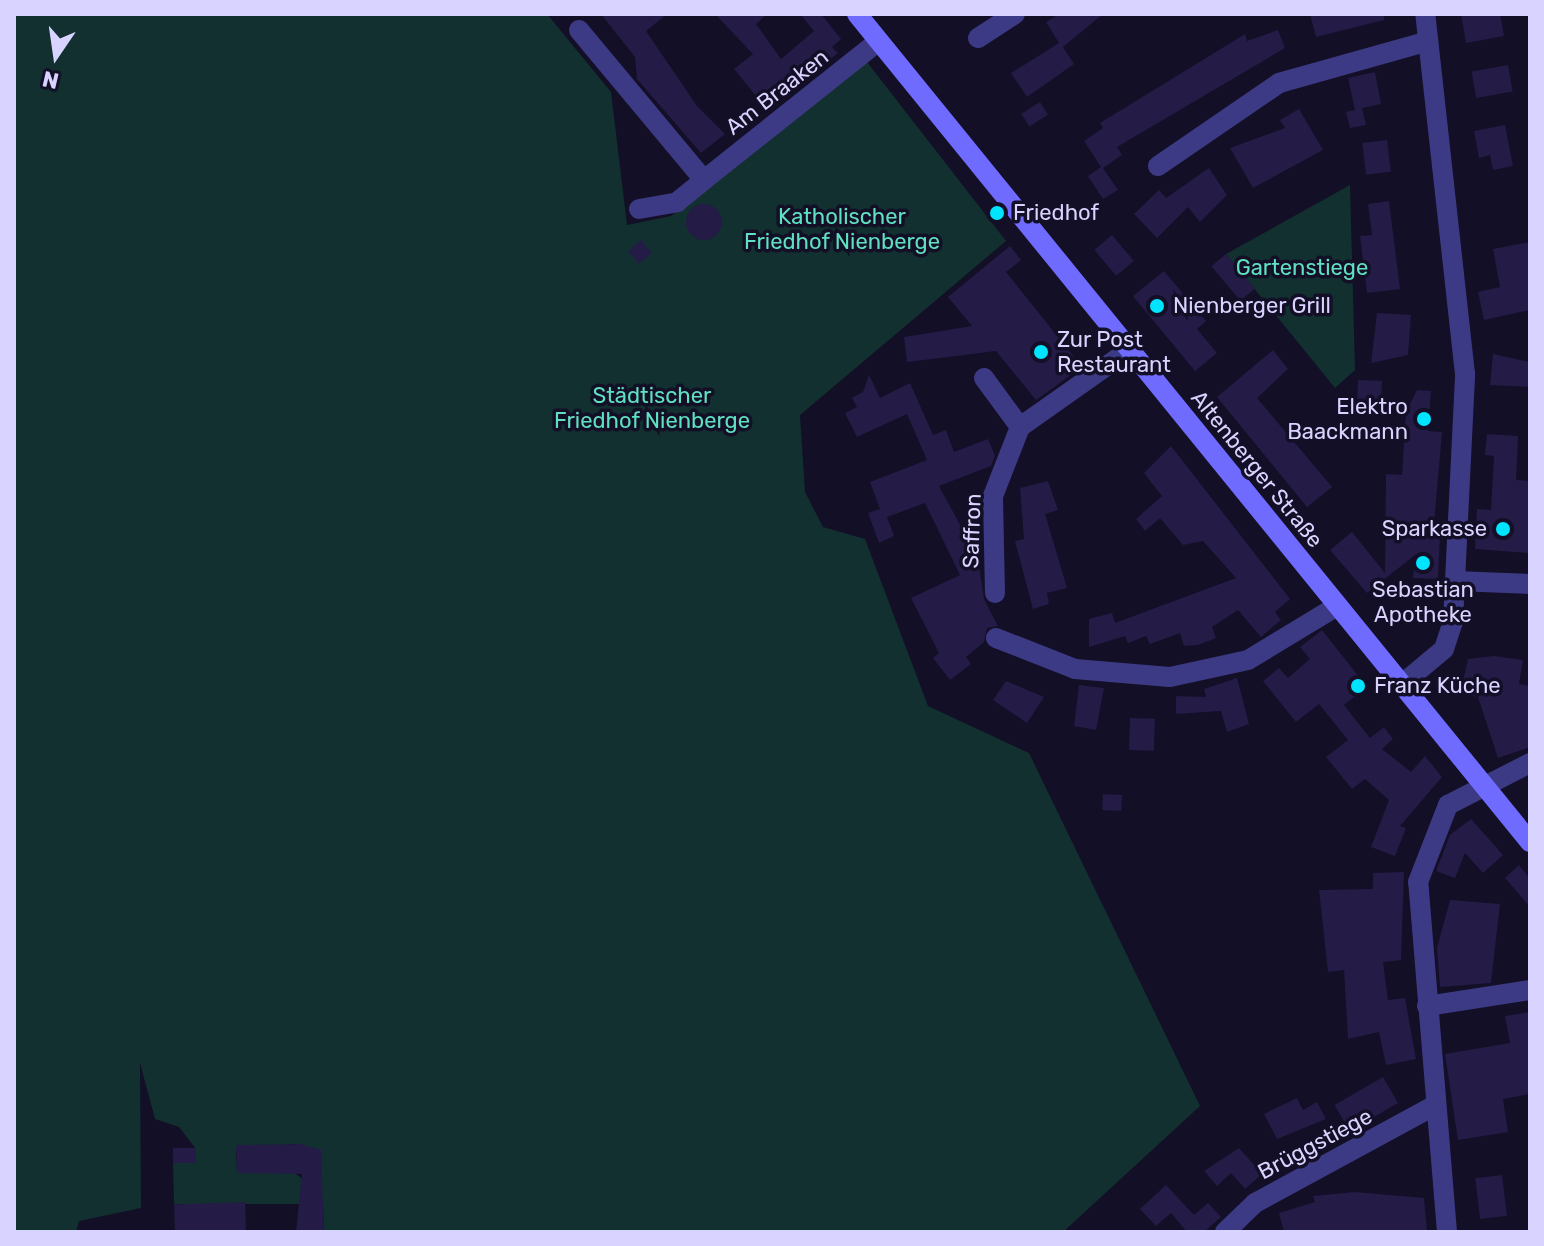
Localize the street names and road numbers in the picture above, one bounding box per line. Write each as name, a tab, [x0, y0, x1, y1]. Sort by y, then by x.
street label: Am Braaken	[720, 44, 834, 140]
street label: Altenberger Straße	[1185, 385, 1329, 553]
street label: Saffron	[957, 493, 987, 569]
street label: Brüggstiege	[1253, 1103, 1377, 1185]

